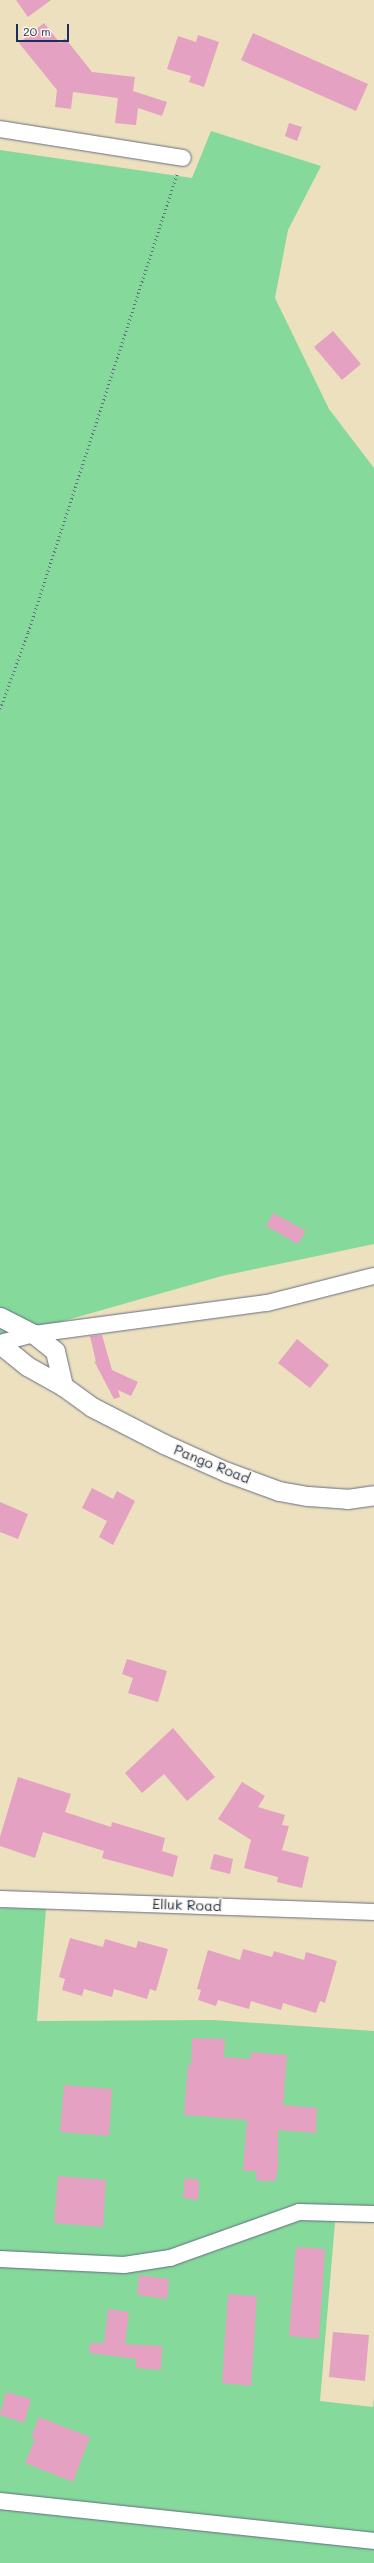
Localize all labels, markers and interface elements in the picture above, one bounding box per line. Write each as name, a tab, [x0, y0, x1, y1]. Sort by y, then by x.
scale bar	[18, 16, 71, 42]
text: 20 m	[23, 23, 51, 39]
street label: Pango Road	[171, 1441, 253, 1487]
street label: Elluk Road	[152, 1895, 222, 1915]

